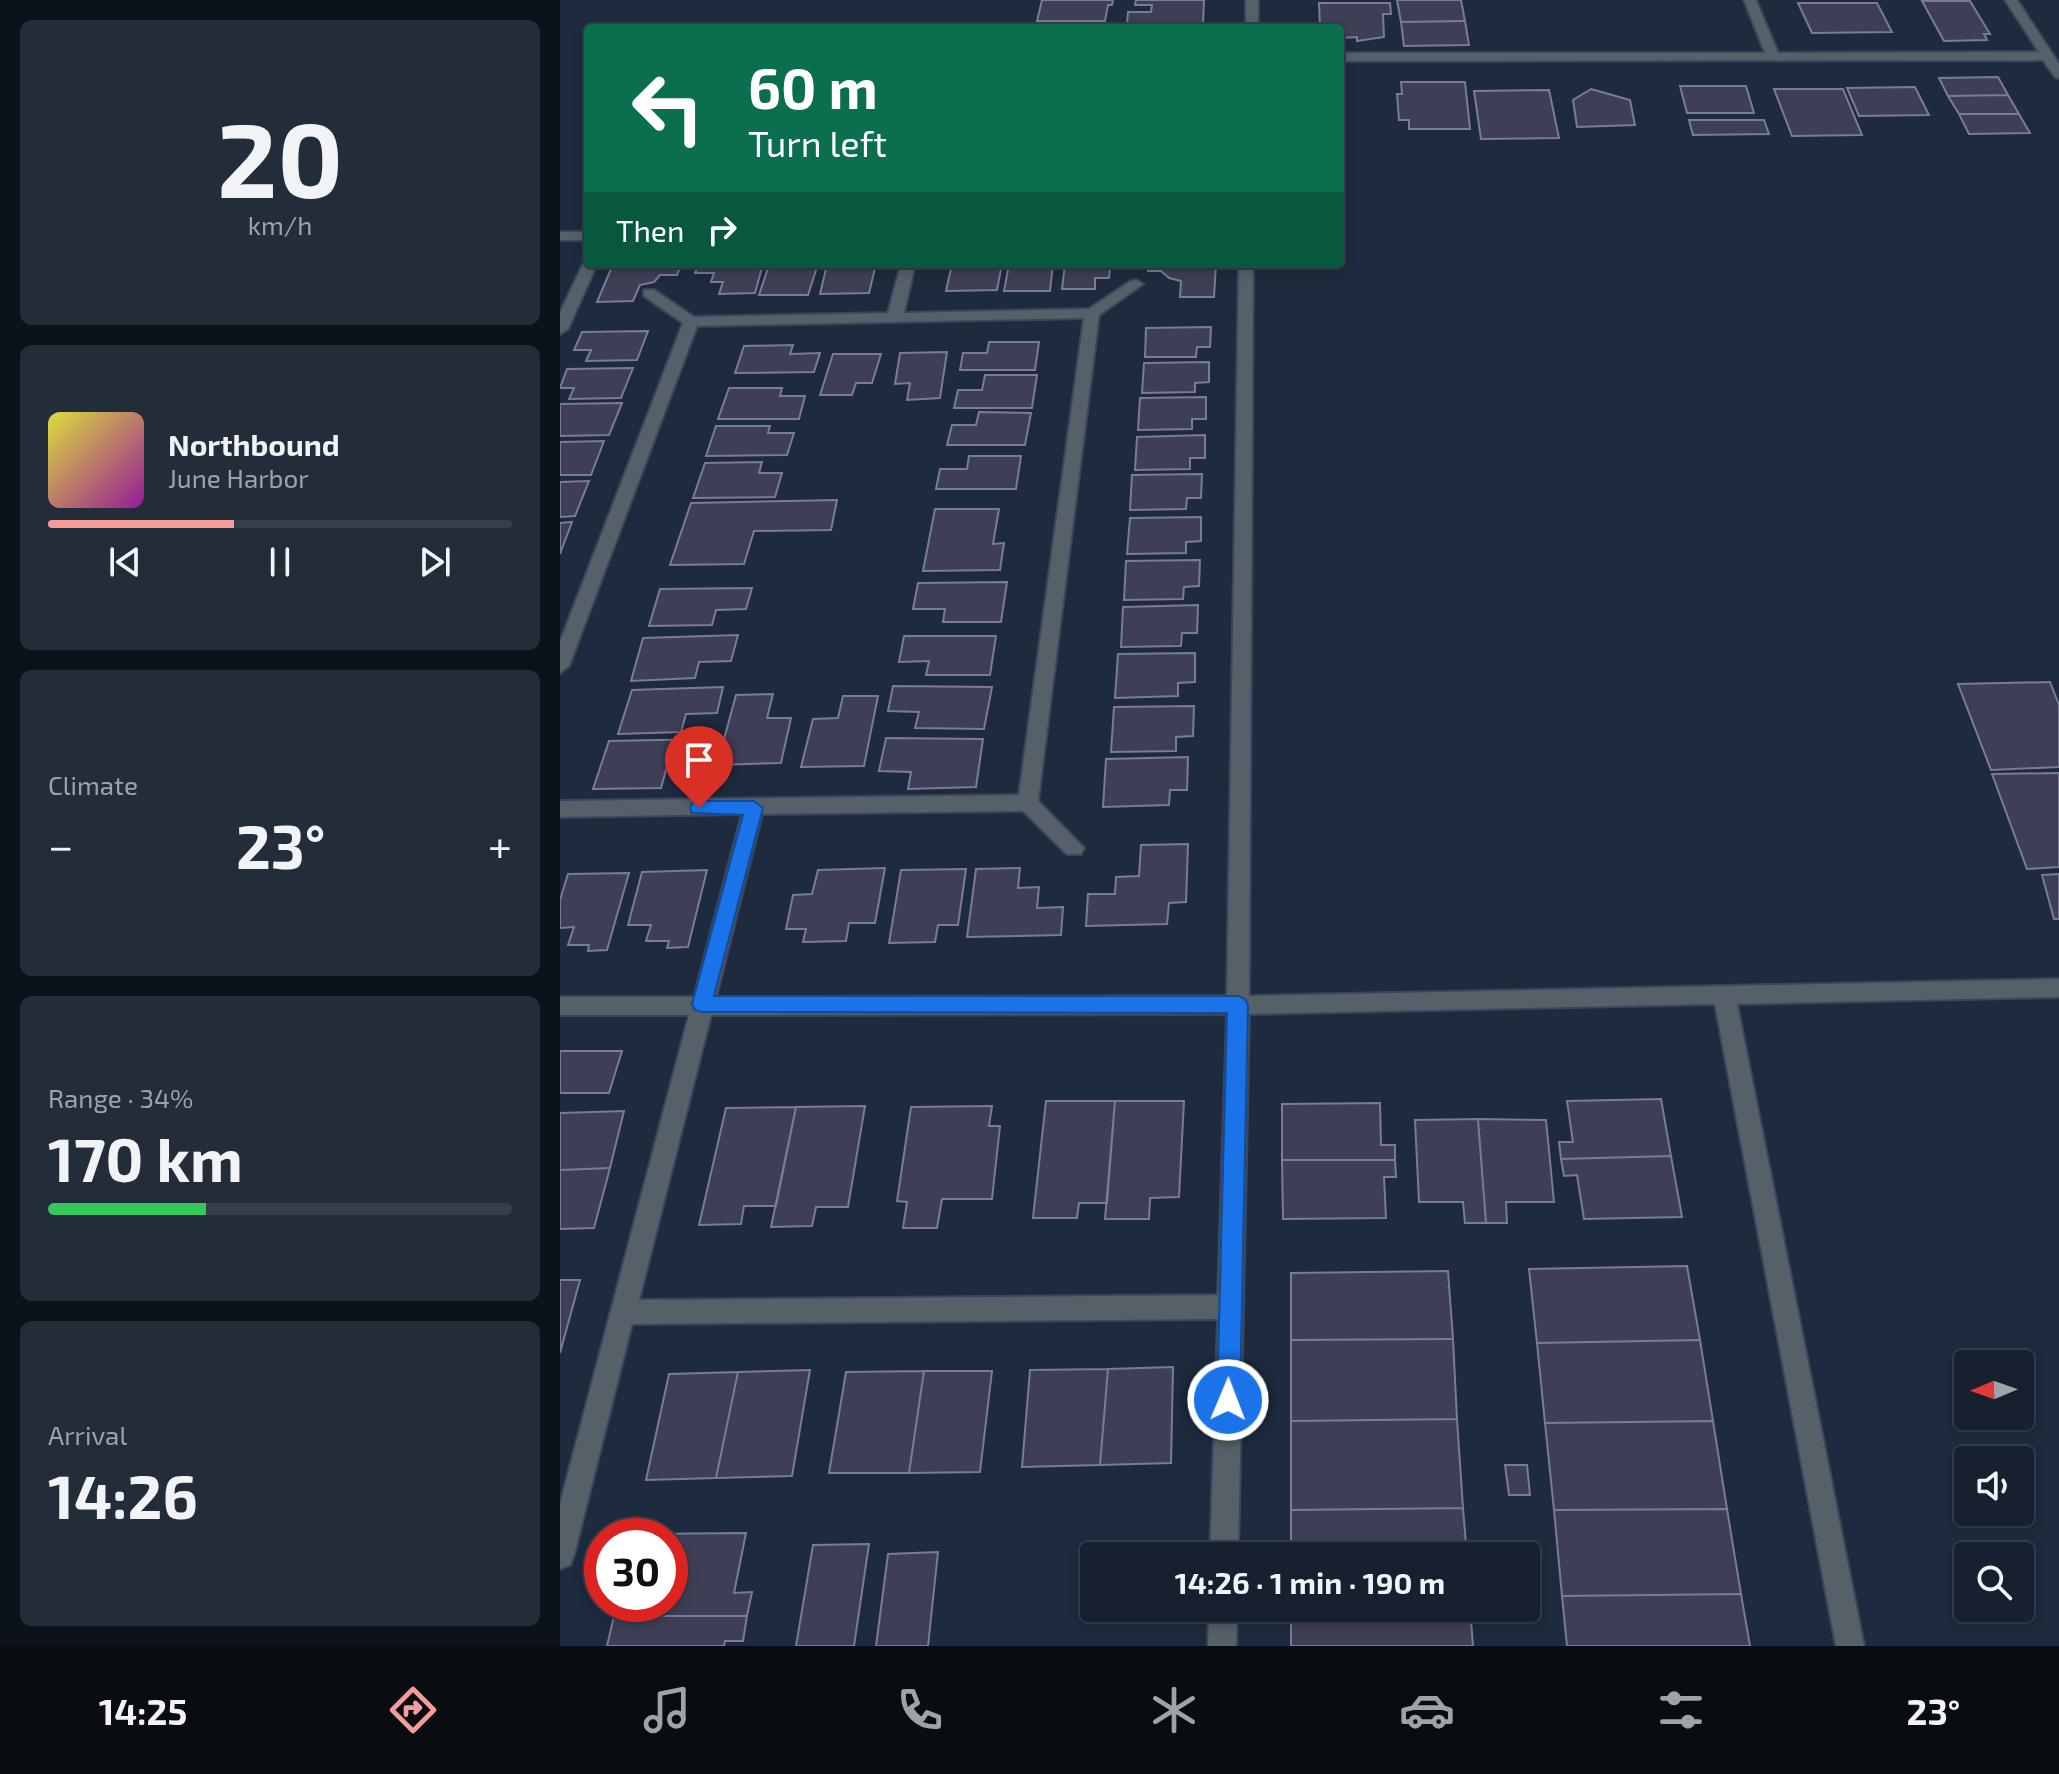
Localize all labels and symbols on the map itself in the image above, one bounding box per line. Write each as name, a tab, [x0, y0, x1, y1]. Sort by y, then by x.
pin	[665, 726, 733, 808]
north arrow	[1954, 1350, 2034, 1430]
position arrow	[1186, 1358, 1270, 1442]
speed limit sign: 30	[584, 1518, 688, 1622]

